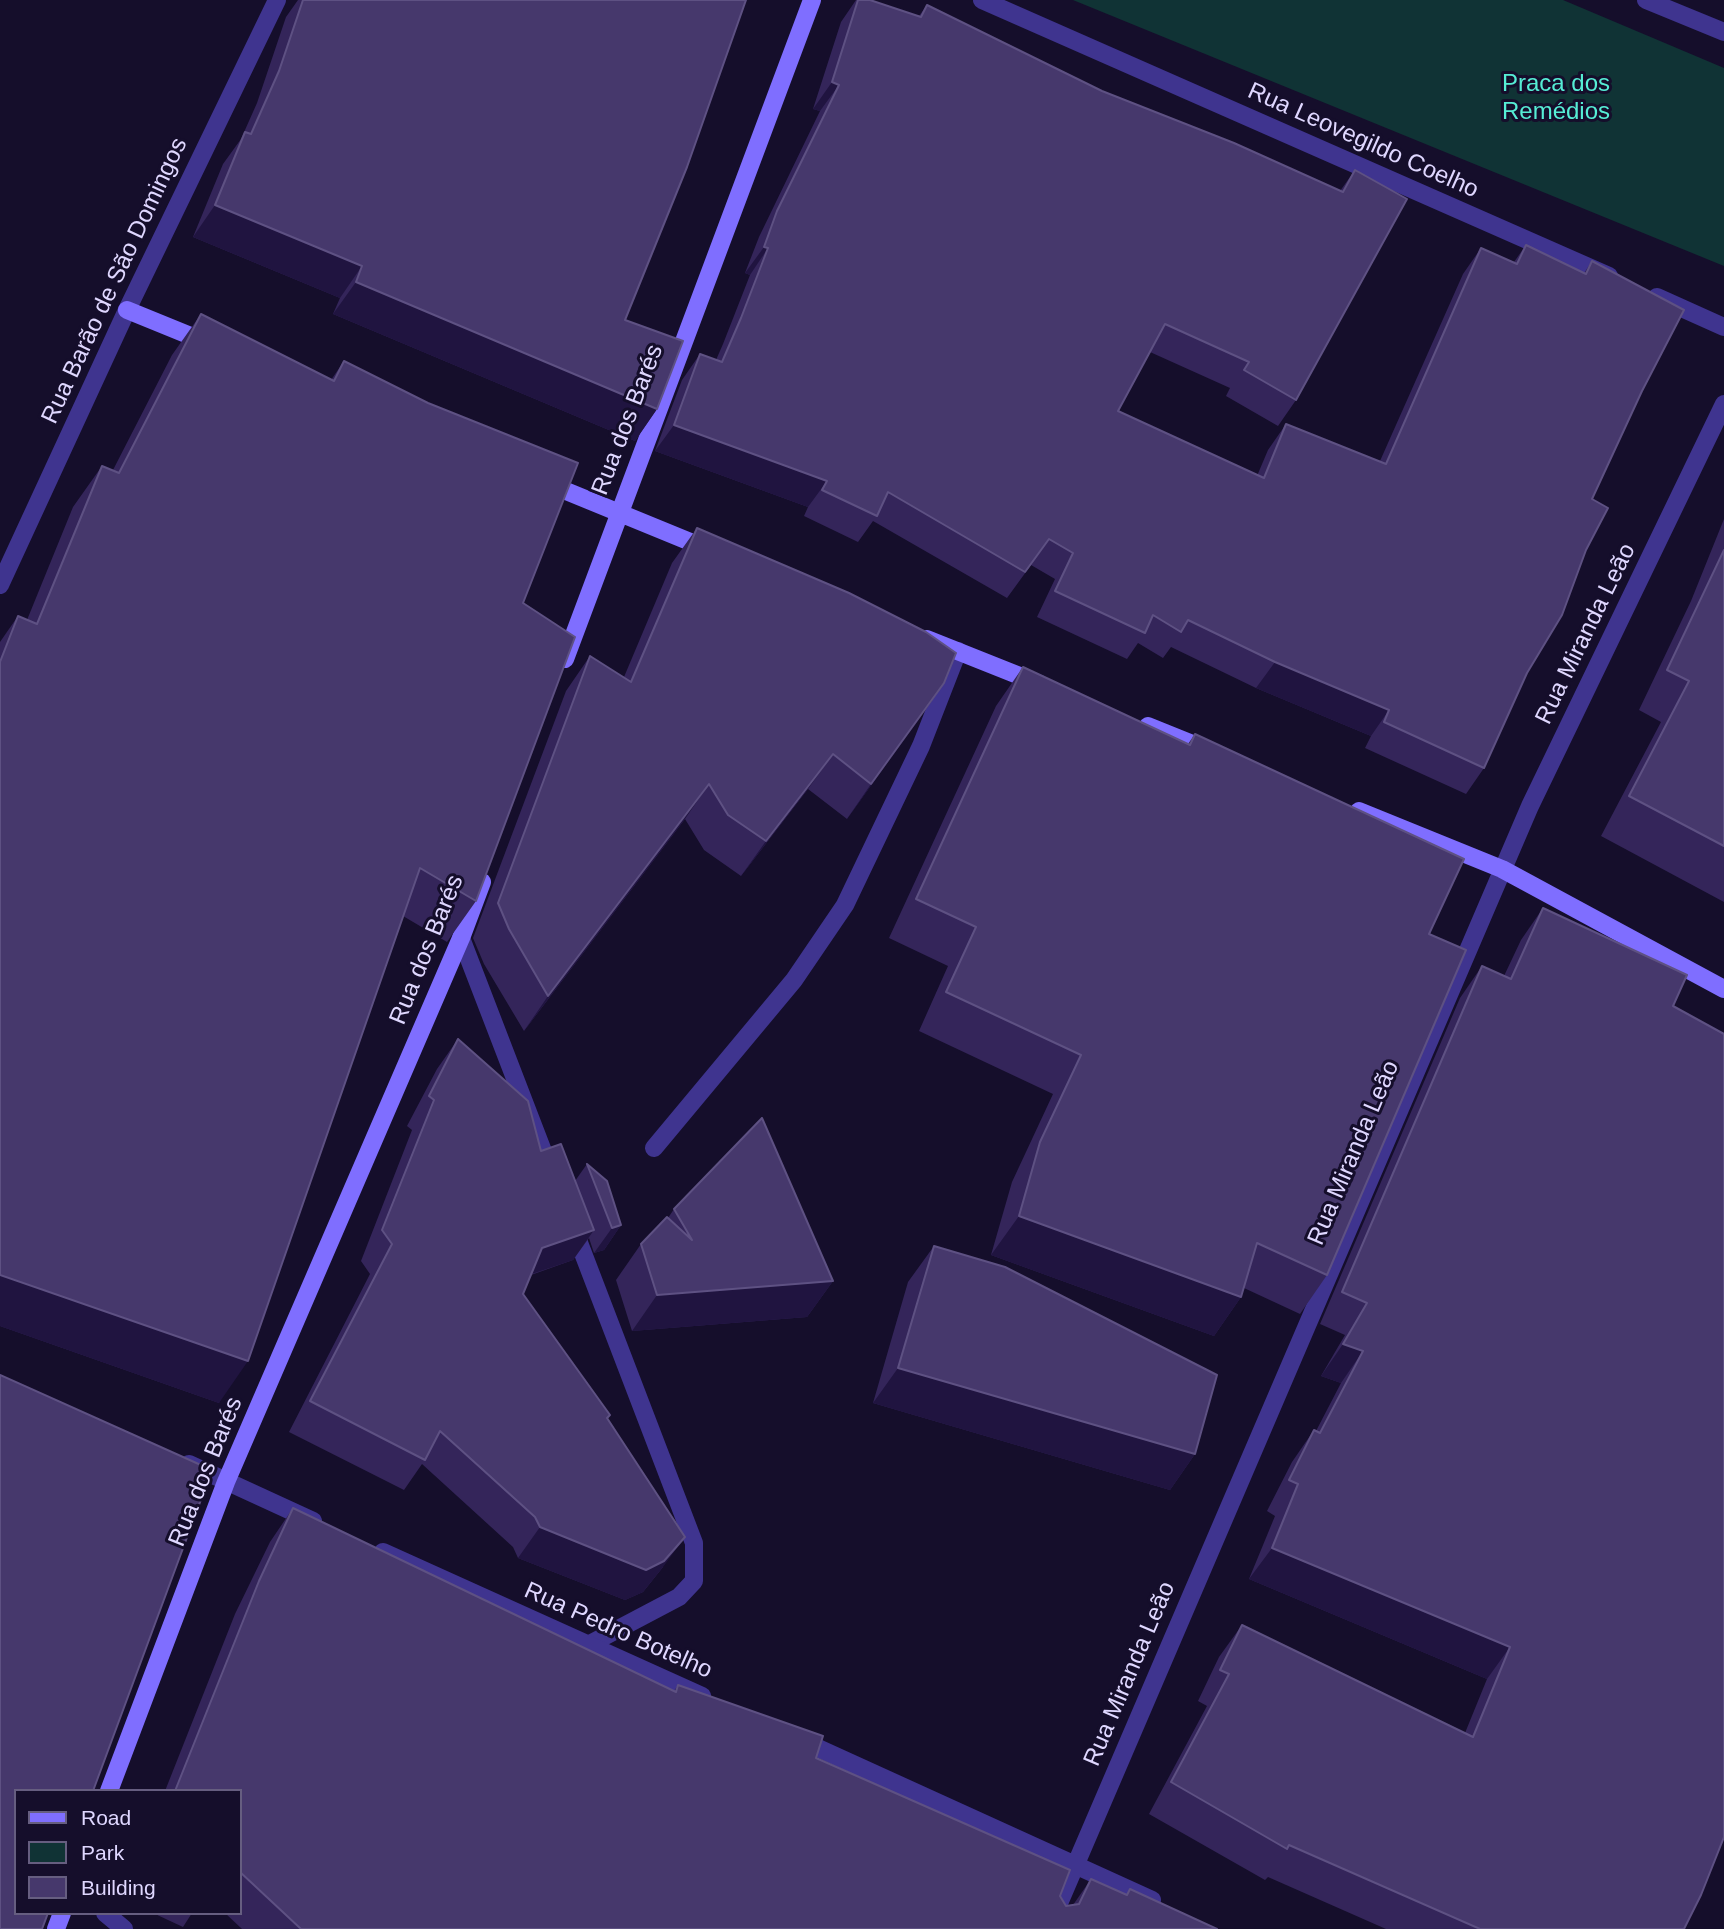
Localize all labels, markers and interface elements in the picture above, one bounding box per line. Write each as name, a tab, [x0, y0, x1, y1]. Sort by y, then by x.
park label: Praca dos Remédios	[1502, 70, 1610, 126]
street label: Rua Leovegildo Coelho	[1243, 77, 1483, 205]
street label: Rua Barão de São Domingos	[36, 133, 194, 429]
street label: Rua dos Barés	[586, 341, 670, 499]
street label: Rua Miranda Leão	[1530, 539, 1642, 729]
street label: Rua dos Barés	[384, 871, 470, 1029]
street label: Rua Miranda Leão	[1302, 1056, 1406, 1250]
street label: Rua dos Barés	[163, 1393, 249, 1551]
street label: Rua Pedro Botelho	[520, 1577, 716, 1685]
street label: Rua Miranda Leão	[1078, 1577, 1182, 1771]
legend	[14, 1789, 242, 1915]
text: Road	[81, 1806, 131, 1829]
text: Park	[81, 1841, 124, 1864]
text: Building	[81, 1876, 156, 1899]

